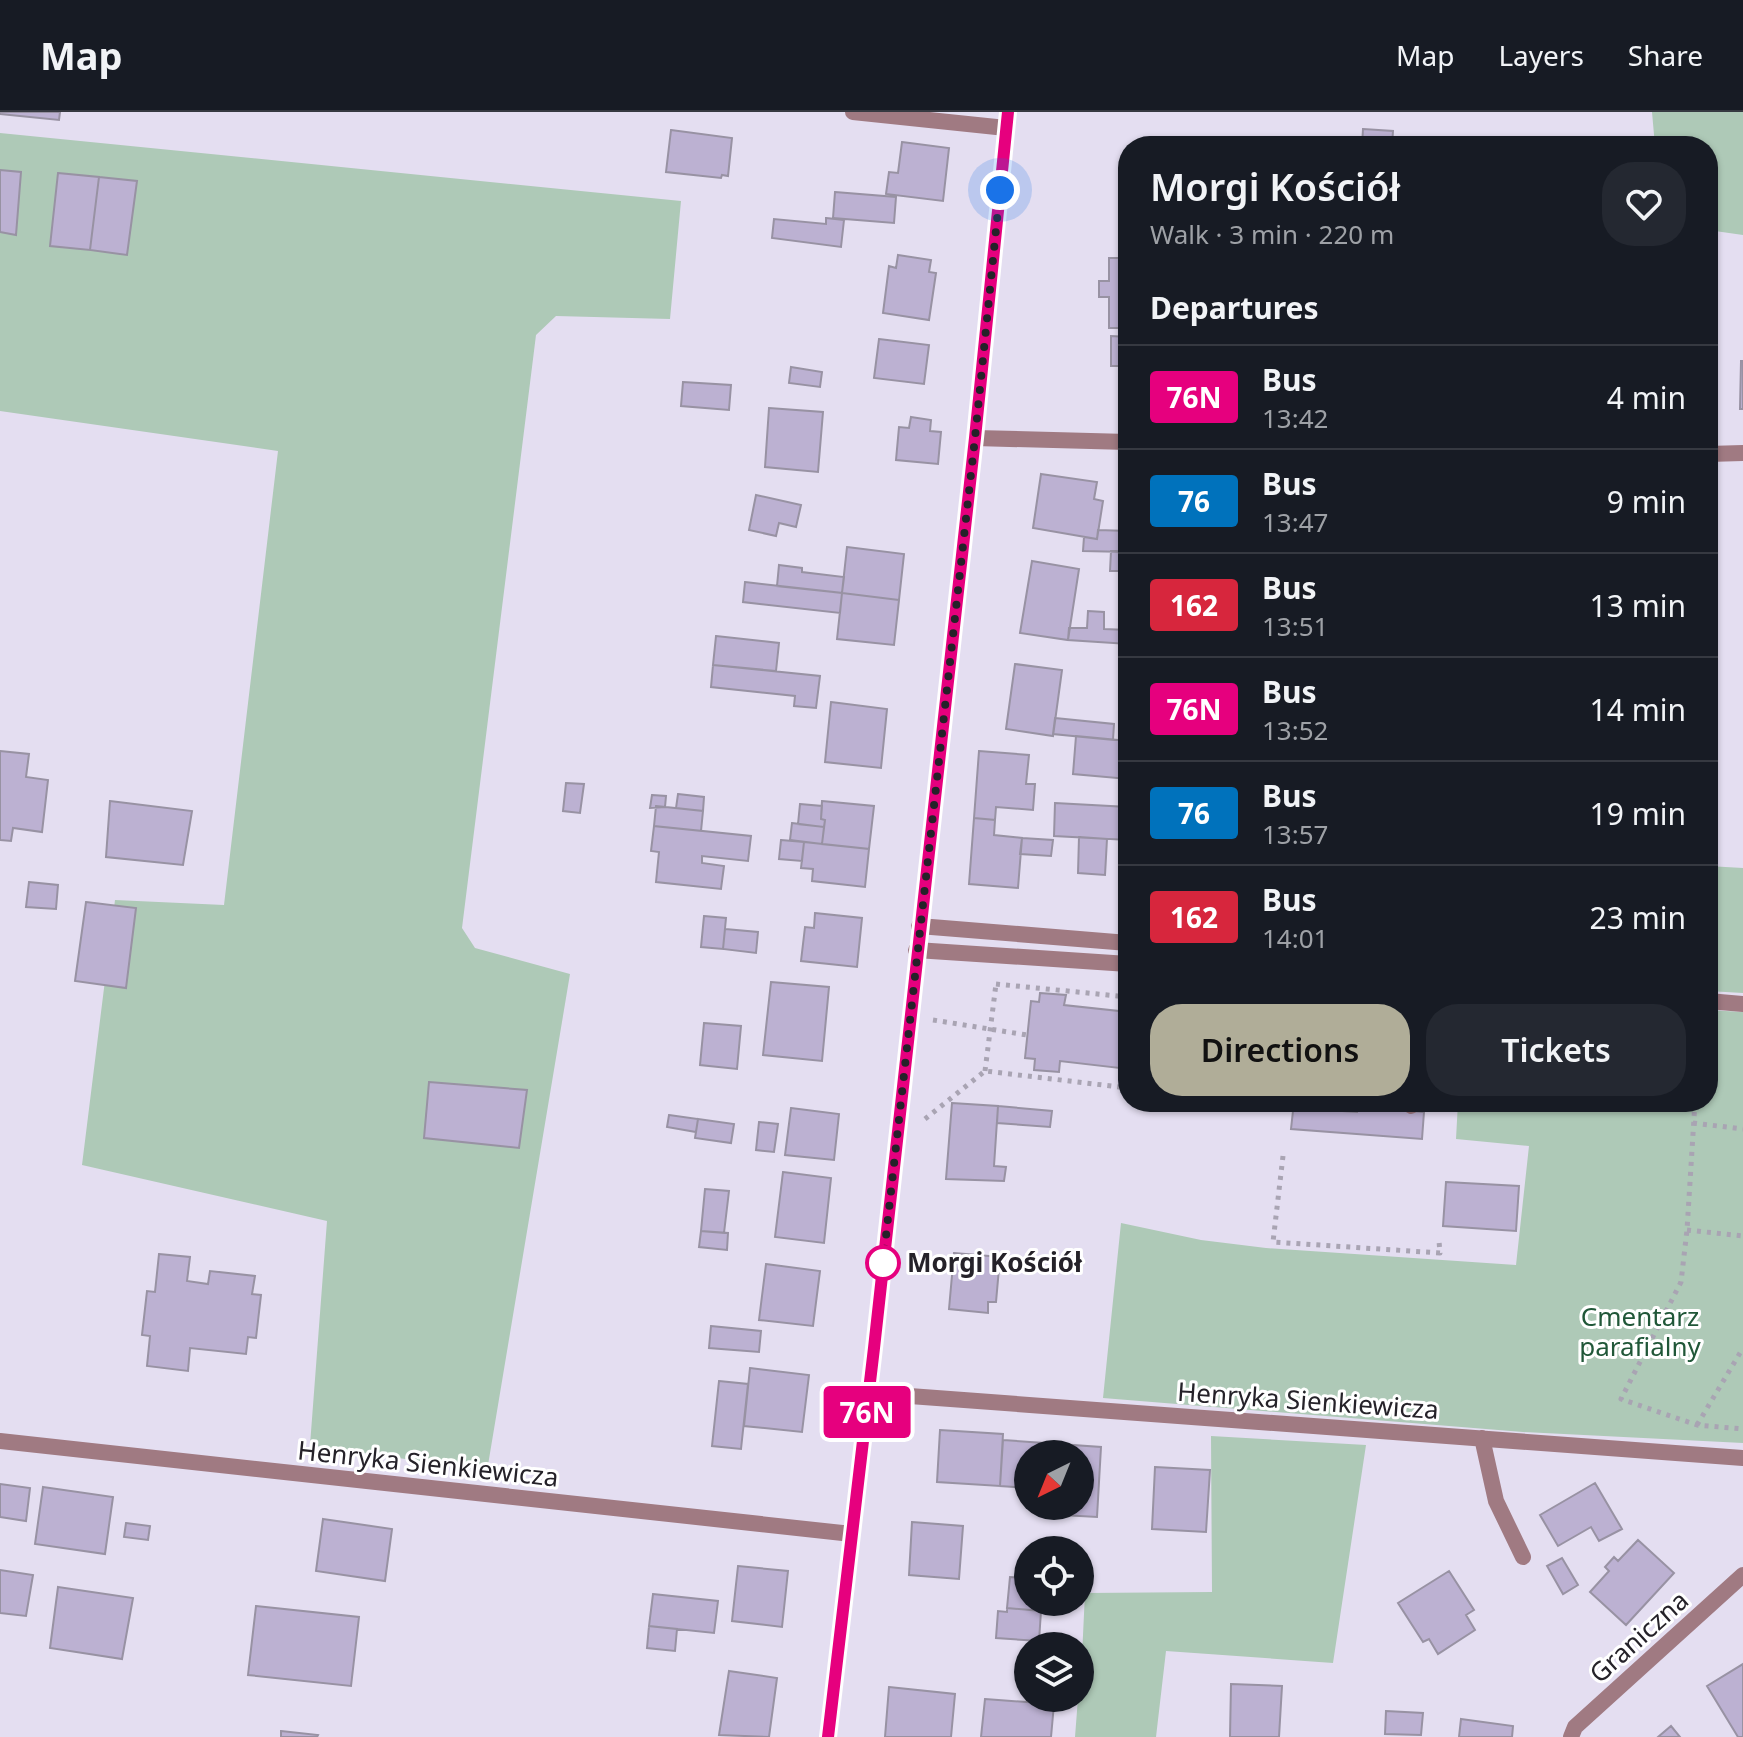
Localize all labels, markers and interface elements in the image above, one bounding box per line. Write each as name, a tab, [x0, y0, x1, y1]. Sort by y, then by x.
text: Map	[40, 29, 123, 81]
text: Map	[1396, 36, 1454, 74]
text: Layers	[1498, 36, 1584, 74]
text: Share	[1628, 36, 1703, 74]
text: Morgi Kościół	[1150, 160, 1400, 212]
button: heart	[1602, 162, 1686, 246]
your location	[980, 170, 1020, 210]
text: Walk · 3 min · 220 m	[1150, 216, 1394, 252]
text: Departures	[1150, 287, 1319, 328]
text: Bus	[1262, 359, 1317, 400]
text: 4 min	[1607, 377, 1686, 418]
text: 76N	[1167, 378, 1221, 416]
text: 13:42	[1262, 400, 1328, 436]
text: Bus	[1262, 463, 1317, 504]
text: 9 min	[1607, 481, 1686, 522]
text: 76	[1178, 482, 1210, 520]
text: 13:47	[1262, 504, 1328, 540]
text: Bus	[1262, 567, 1317, 608]
text: 13 min	[1590, 585, 1686, 626]
text: 162	[1170, 586, 1218, 624]
text: 13:51	[1262, 608, 1328, 644]
text: Bus	[1262, 671, 1317, 712]
text: 14 min	[1590, 689, 1686, 730]
text: 76N	[1167, 690, 1221, 728]
text: 13:52	[1262, 712, 1328, 748]
text: Bus	[1262, 775, 1317, 816]
text: 19 min	[1590, 793, 1686, 834]
text: 76	[1178, 794, 1210, 832]
text: 13:57	[1262, 816, 1328, 852]
text: Bus	[1262, 879, 1317, 920]
text: 23 min	[1590, 897, 1686, 938]
text: 162	[1170, 898, 1218, 936]
text: 14:01	[1262, 920, 1328, 956]
button: Directions	[1150, 1004, 1410, 1096]
button: Tickets	[1426, 1004, 1686, 1096]
place label: Morgi Kościół	[907, 1244, 1083, 1280]
marker: Morgi Kościół	[866, 1246, 900, 1280]
park label: Cmentarz parafialny	[1579, 1298, 1702, 1364]
street label: Henryka Sienkiewicza	[1176, 1373, 1440, 1427]
line badge: 76N	[821, 1386, 913, 1438]
text: 76N	[840, 1393, 894, 1431]
street label: Henryka Sienkiewicza	[296, 1431, 560, 1495]
north arrow	[1014, 1440, 1094, 1520]
map controls	[1014, 1440, 1094, 1712]
button: locate	[1014, 1536, 1094, 1616]
street label: Graniczna	[1581, 1582, 1696, 1690]
button: layers	[1014, 1632, 1094, 1712]

